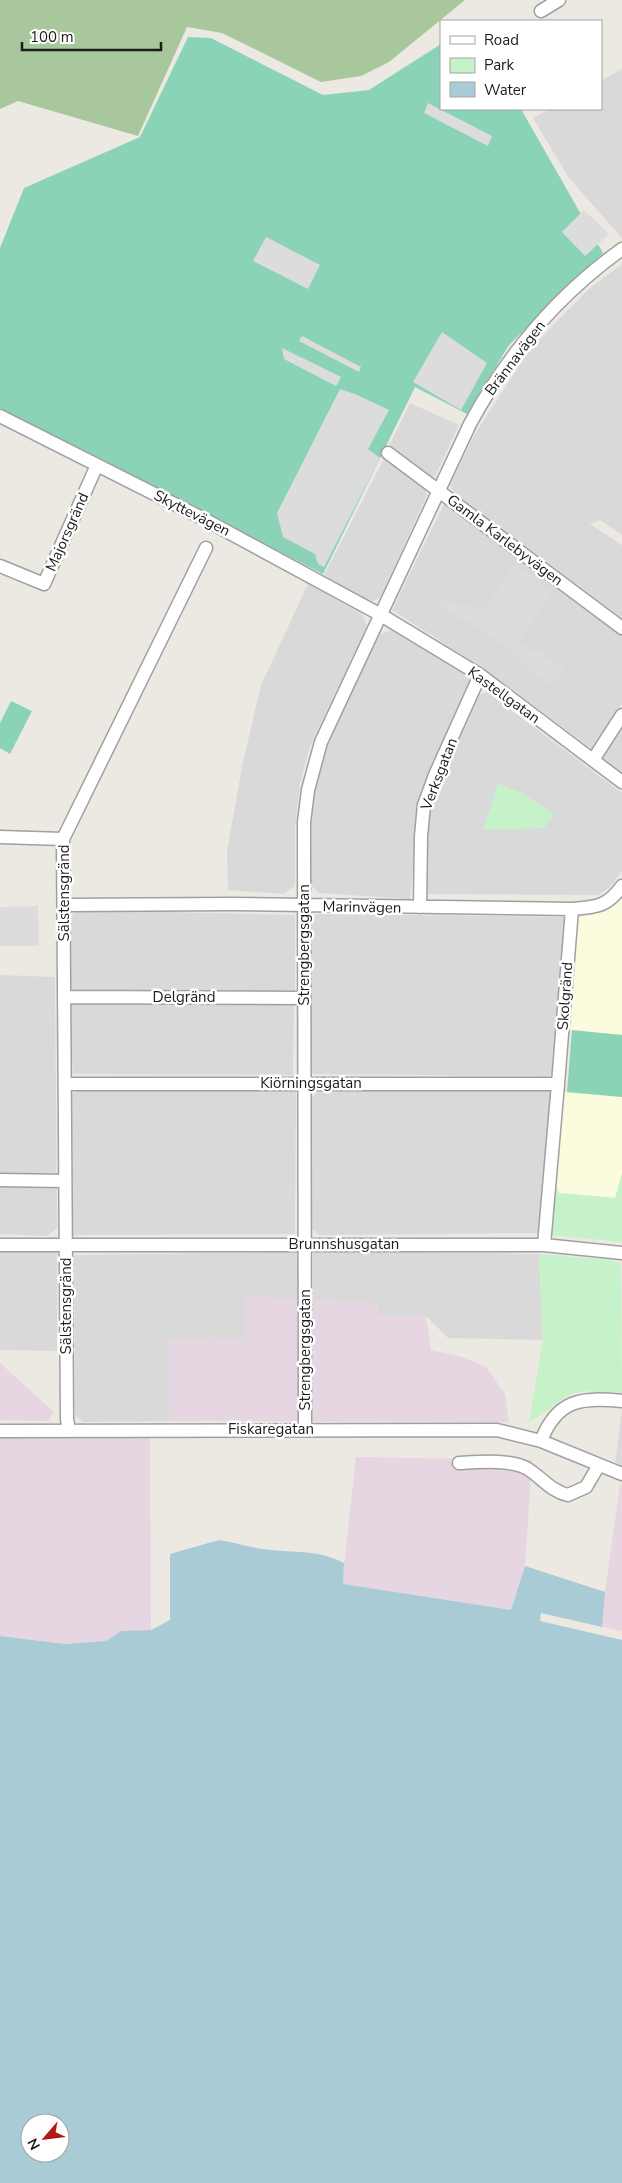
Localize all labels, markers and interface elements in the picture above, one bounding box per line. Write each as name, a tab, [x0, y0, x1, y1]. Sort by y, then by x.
scale bar	[22, 20, 161, 52]
legend	[440, 20, 602, 110]
text: 100 m	[30, 27, 74, 47]
text: Road	[484, 30, 519, 50]
text: Park	[484, 55, 514, 75]
text: Water	[484, 80, 527, 100]
street label: Brännavägen	[480, 316, 550, 400]
street label: Skyttevägen	[150, 485, 234, 541]
street label: Majorsgränd	[41, 489, 93, 575]
street label: Gamla Karlebyvägen	[443, 490, 567, 590]
street label: Kastellgatan	[464, 662, 544, 728]
street label: Verksgatan	[416, 735, 462, 814]
street label: Sälstensgränd	[54, 845, 74, 941]
street label: Strengbergsgatan	[294, 884, 314, 1006]
street label: Marinvägen	[322, 896, 402, 918]
street label: Skolgränd	[553, 961, 577, 1031]
street label: Delgränd	[153, 987, 215, 1007]
street label: Kiörningsgatan	[260, 1073, 362, 1093]
street label: Brunnshusgatan	[289, 1234, 399, 1254]
street label: Sälstensgränd	[56, 1258, 76, 1354]
street label: Strengbergsgatan	[295, 1289, 315, 1411]
street label: Fiskaregatan	[228, 1419, 314, 1439]
north arrow	[20, 2113, 70, 2163]
text: N	[23, 2135, 45, 2153]

